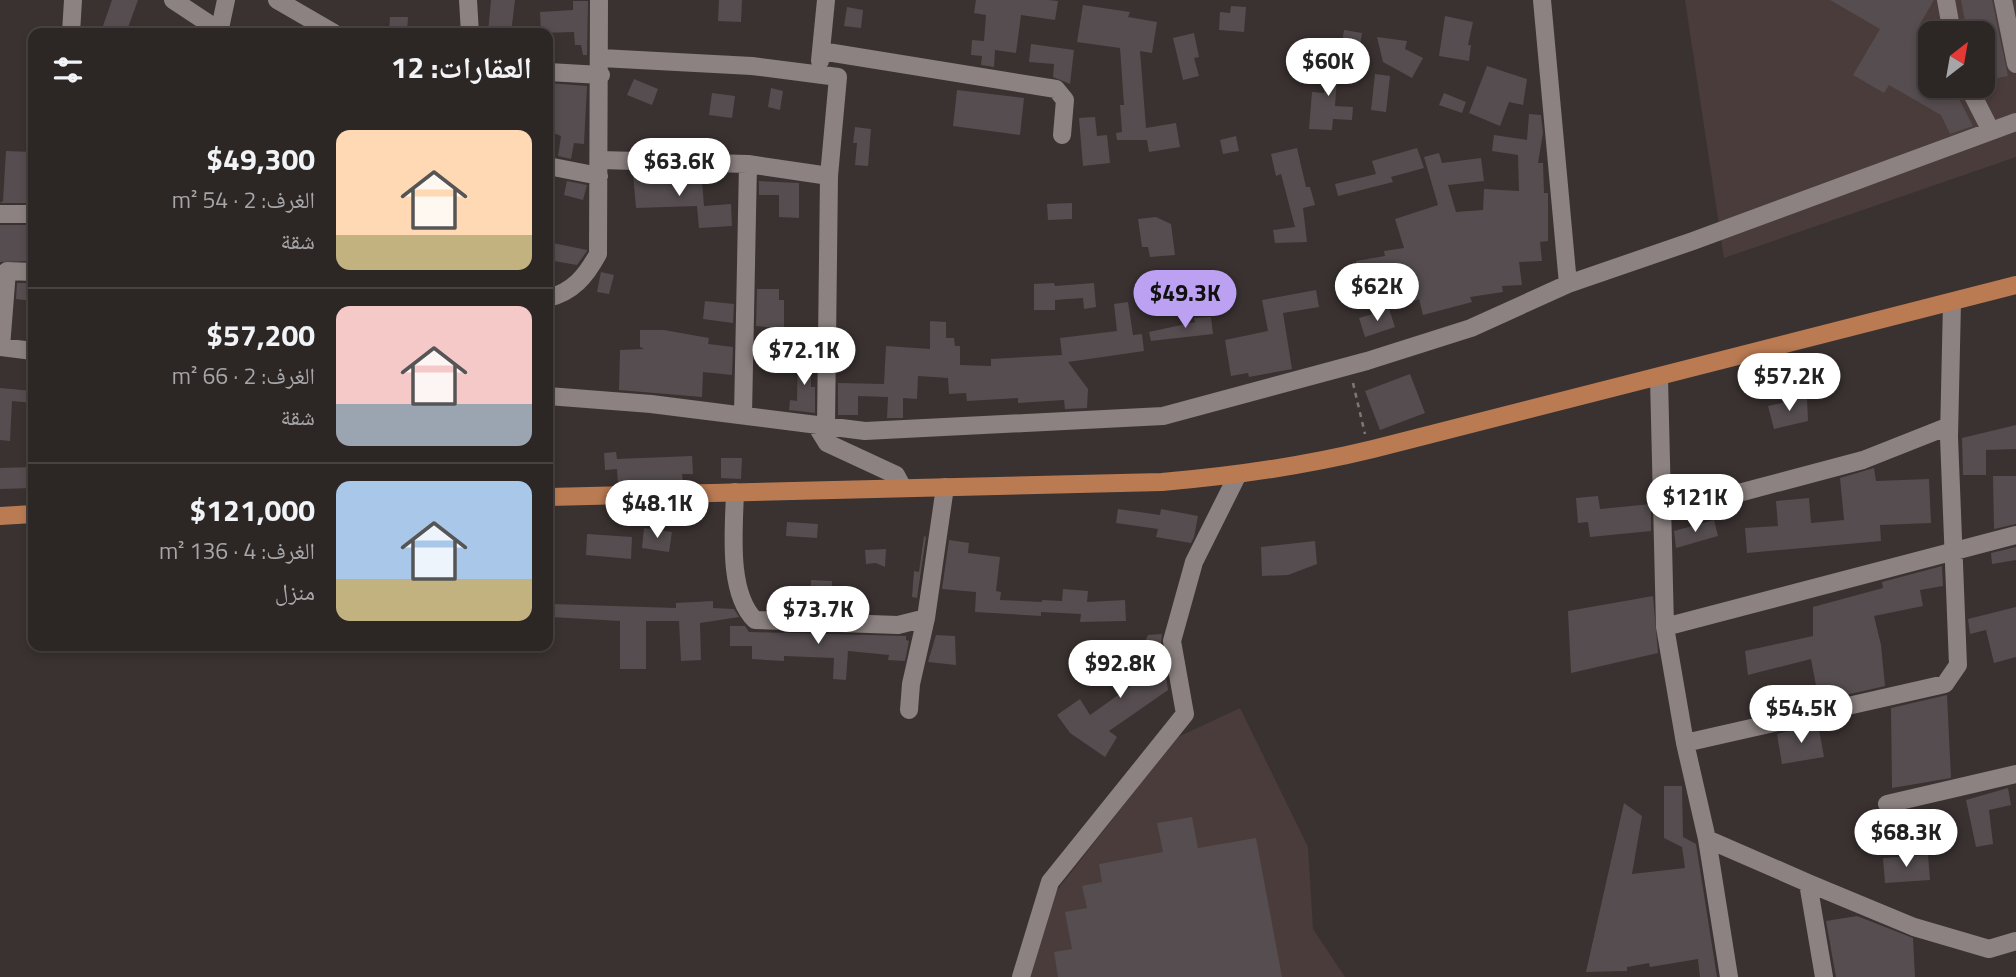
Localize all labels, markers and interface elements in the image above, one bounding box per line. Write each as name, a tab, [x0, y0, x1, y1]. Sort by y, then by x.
north arrow	[1918, 21, 1995, 98]
map controls	[1918, 21, 1995, 98]
pin: $60K	[1287, 38, 1369, 98]
text: $60K	[1302, 43, 1354, 78]
text: العقارات: 12	[391, 44, 532, 90]
icon: filters	[49, 51, 87, 89]
text: $49,300	[206, 136, 315, 182]
pin: $63.6K	[622, 138, 736, 198]
text: $63.6K	[643, 143, 715, 178]
icon: home	[392, 158, 476, 242]
text: الغرف: 2 · 54 m²	[172, 182, 315, 217]
text: شقة	[281, 223, 315, 258]
pin: $62K	[1336, 264, 1418, 323]
text: $62K	[1351, 268, 1403, 303]
pin: $49.3K	[1128, 270, 1242, 330]
text: $49.3K	[1149, 275, 1221, 310]
text: $57,200	[206, 312, 315, 358]
pin: $72.1K	[747, 328, 861, 387]
text: $72.1K	[768, 332, 840, 367]
icon: home	[392, 334, 476, 418]
pin: $57.2K	[1732, 354, 1846, 413]
text: الغرف: 2 · 66 m²	[172, 358, 315, 393]
text: $57.2K	[1753, 358, 1825, 393]
text: شقة	[281, 399, 315, 434]
pin: $121K	[1646, 475, 1744, 534]
text: $121K	[1662, 479, 1728, 514]
pin: $48.1K	[600, 480, 714, 540]
text: $48.1K	[621, 485, 693, 520]
text: $121,000	[190, 487, 315, 533]
icon: home	[392, 509, 476, 593]
text: الغرف: 4 · 136 m²	[159, 533, 315, 568]
text: منزل	[275, 574, 315, 609]
pin: $73.7K	[761, 586, 875, 646]
text: $73.7K	[782, 591, 854, 626]
pin: $92.8K	[1063, 640, 1177, 700]
text: $92.8K	[1084, 645, 1156, 680]
pin: $54.5K	[1744, 686, 1858, 745]
text: $54.5K	[1765, 690, 1837, 725]
pin: $68.3K	[1849, 810, 1963, 869]
text: $68.3K	[1870, 814, 1942, 849]

